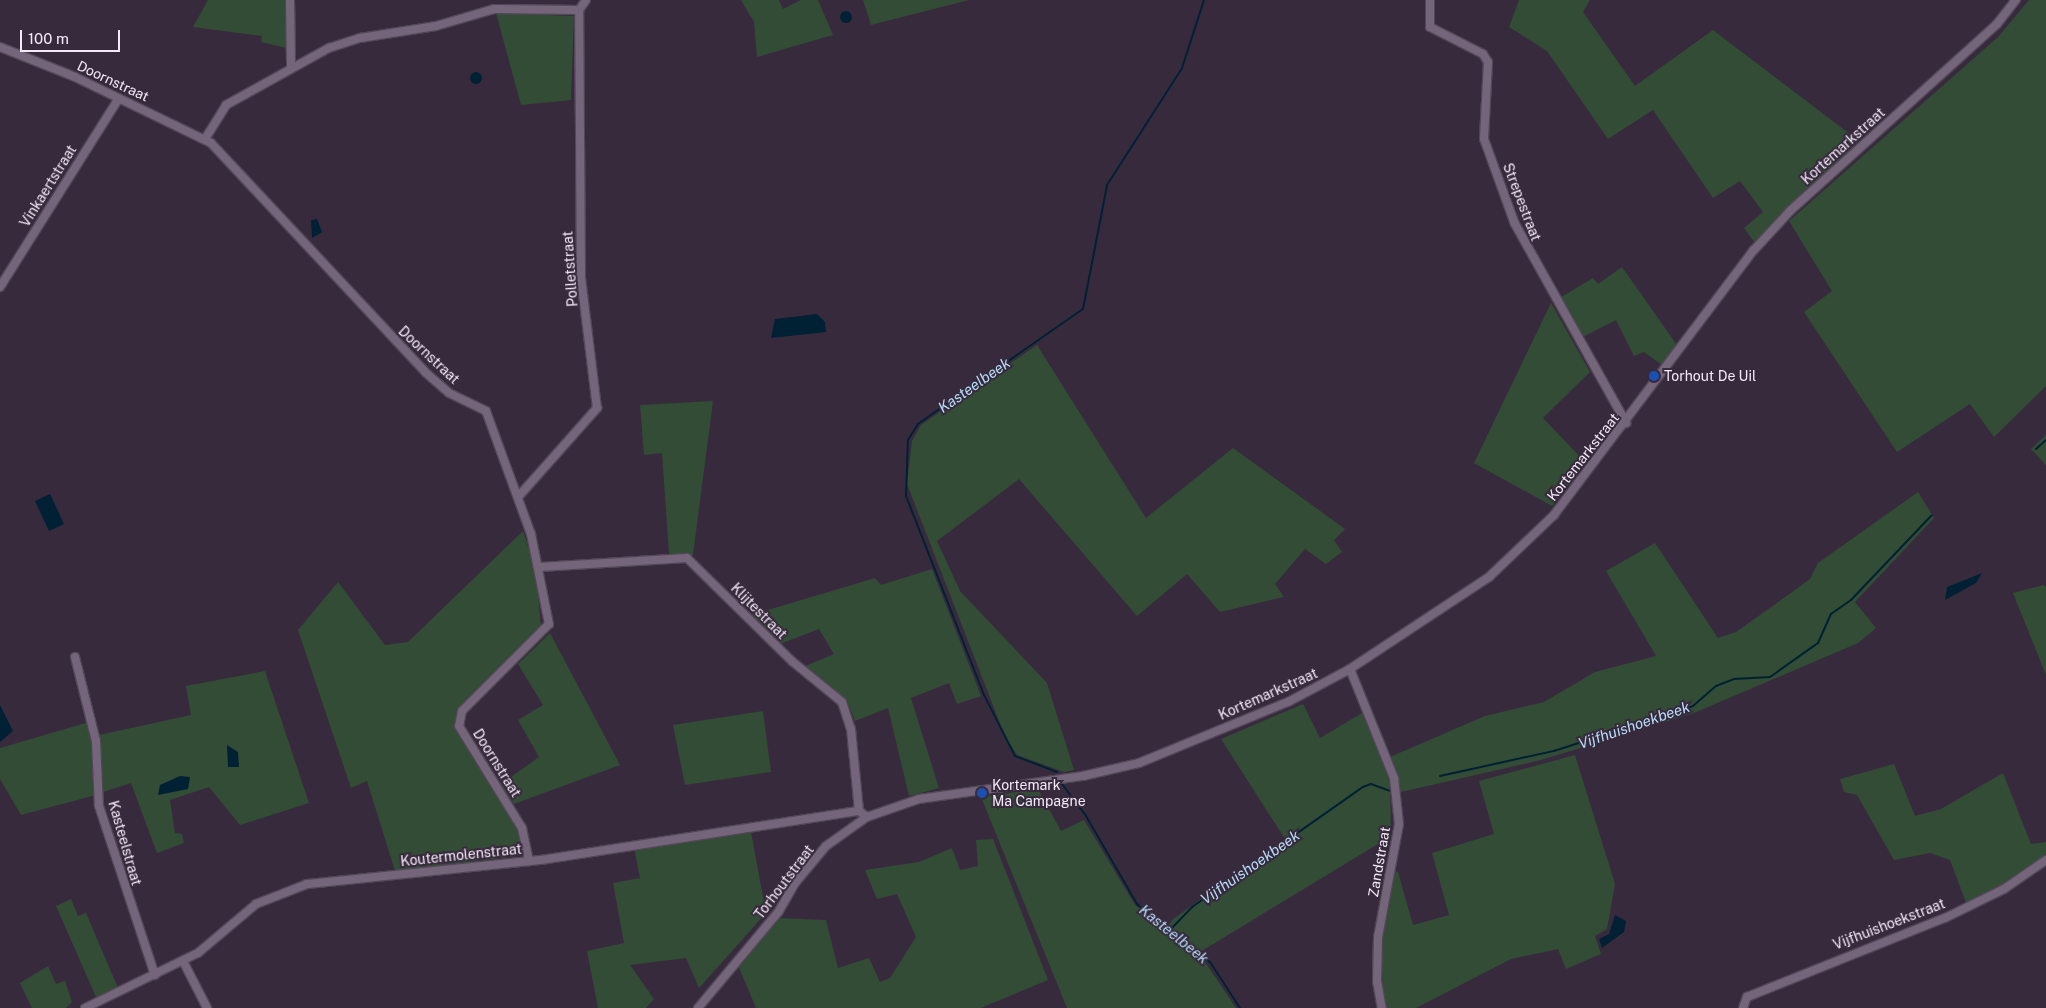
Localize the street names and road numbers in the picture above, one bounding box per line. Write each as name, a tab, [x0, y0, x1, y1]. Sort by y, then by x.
street label: Doornstraat	[74, 57, 152, 105]
street label: Kortemarkstraat	[1798, 104, 1888, 188]
street label: Vinkaertstraat	[16, 142, 80, 230]
street label: Strepestraat	[1499, 161, 1545, 243]
street label: Polletstraat	[559, 231, 581, 307]
street label: Doornstraat	[395, 323, 463, 387]
street label: Kortemarkstraat	[1544, 410, 1622, 504]
street label: Klijtestraat	[728, 580, 790, 642]
street label: Kortemarkstraat	[1216, 665, 1320, 723]
street label: Doornstraat	[469, 726, 525, 800]
street label: Kasteelstraat	[105, 799, 145, 887]
street label: Zandstraat	[1365, 825, 1393, 899]
street label: Koutermolenstraat	[400, 840, 522, 870]
street label: Torhoutstraat	[751, 842, 817, 922]
street label: Vijfhuishoekstraat	[1831, 895, 1947, 953]

